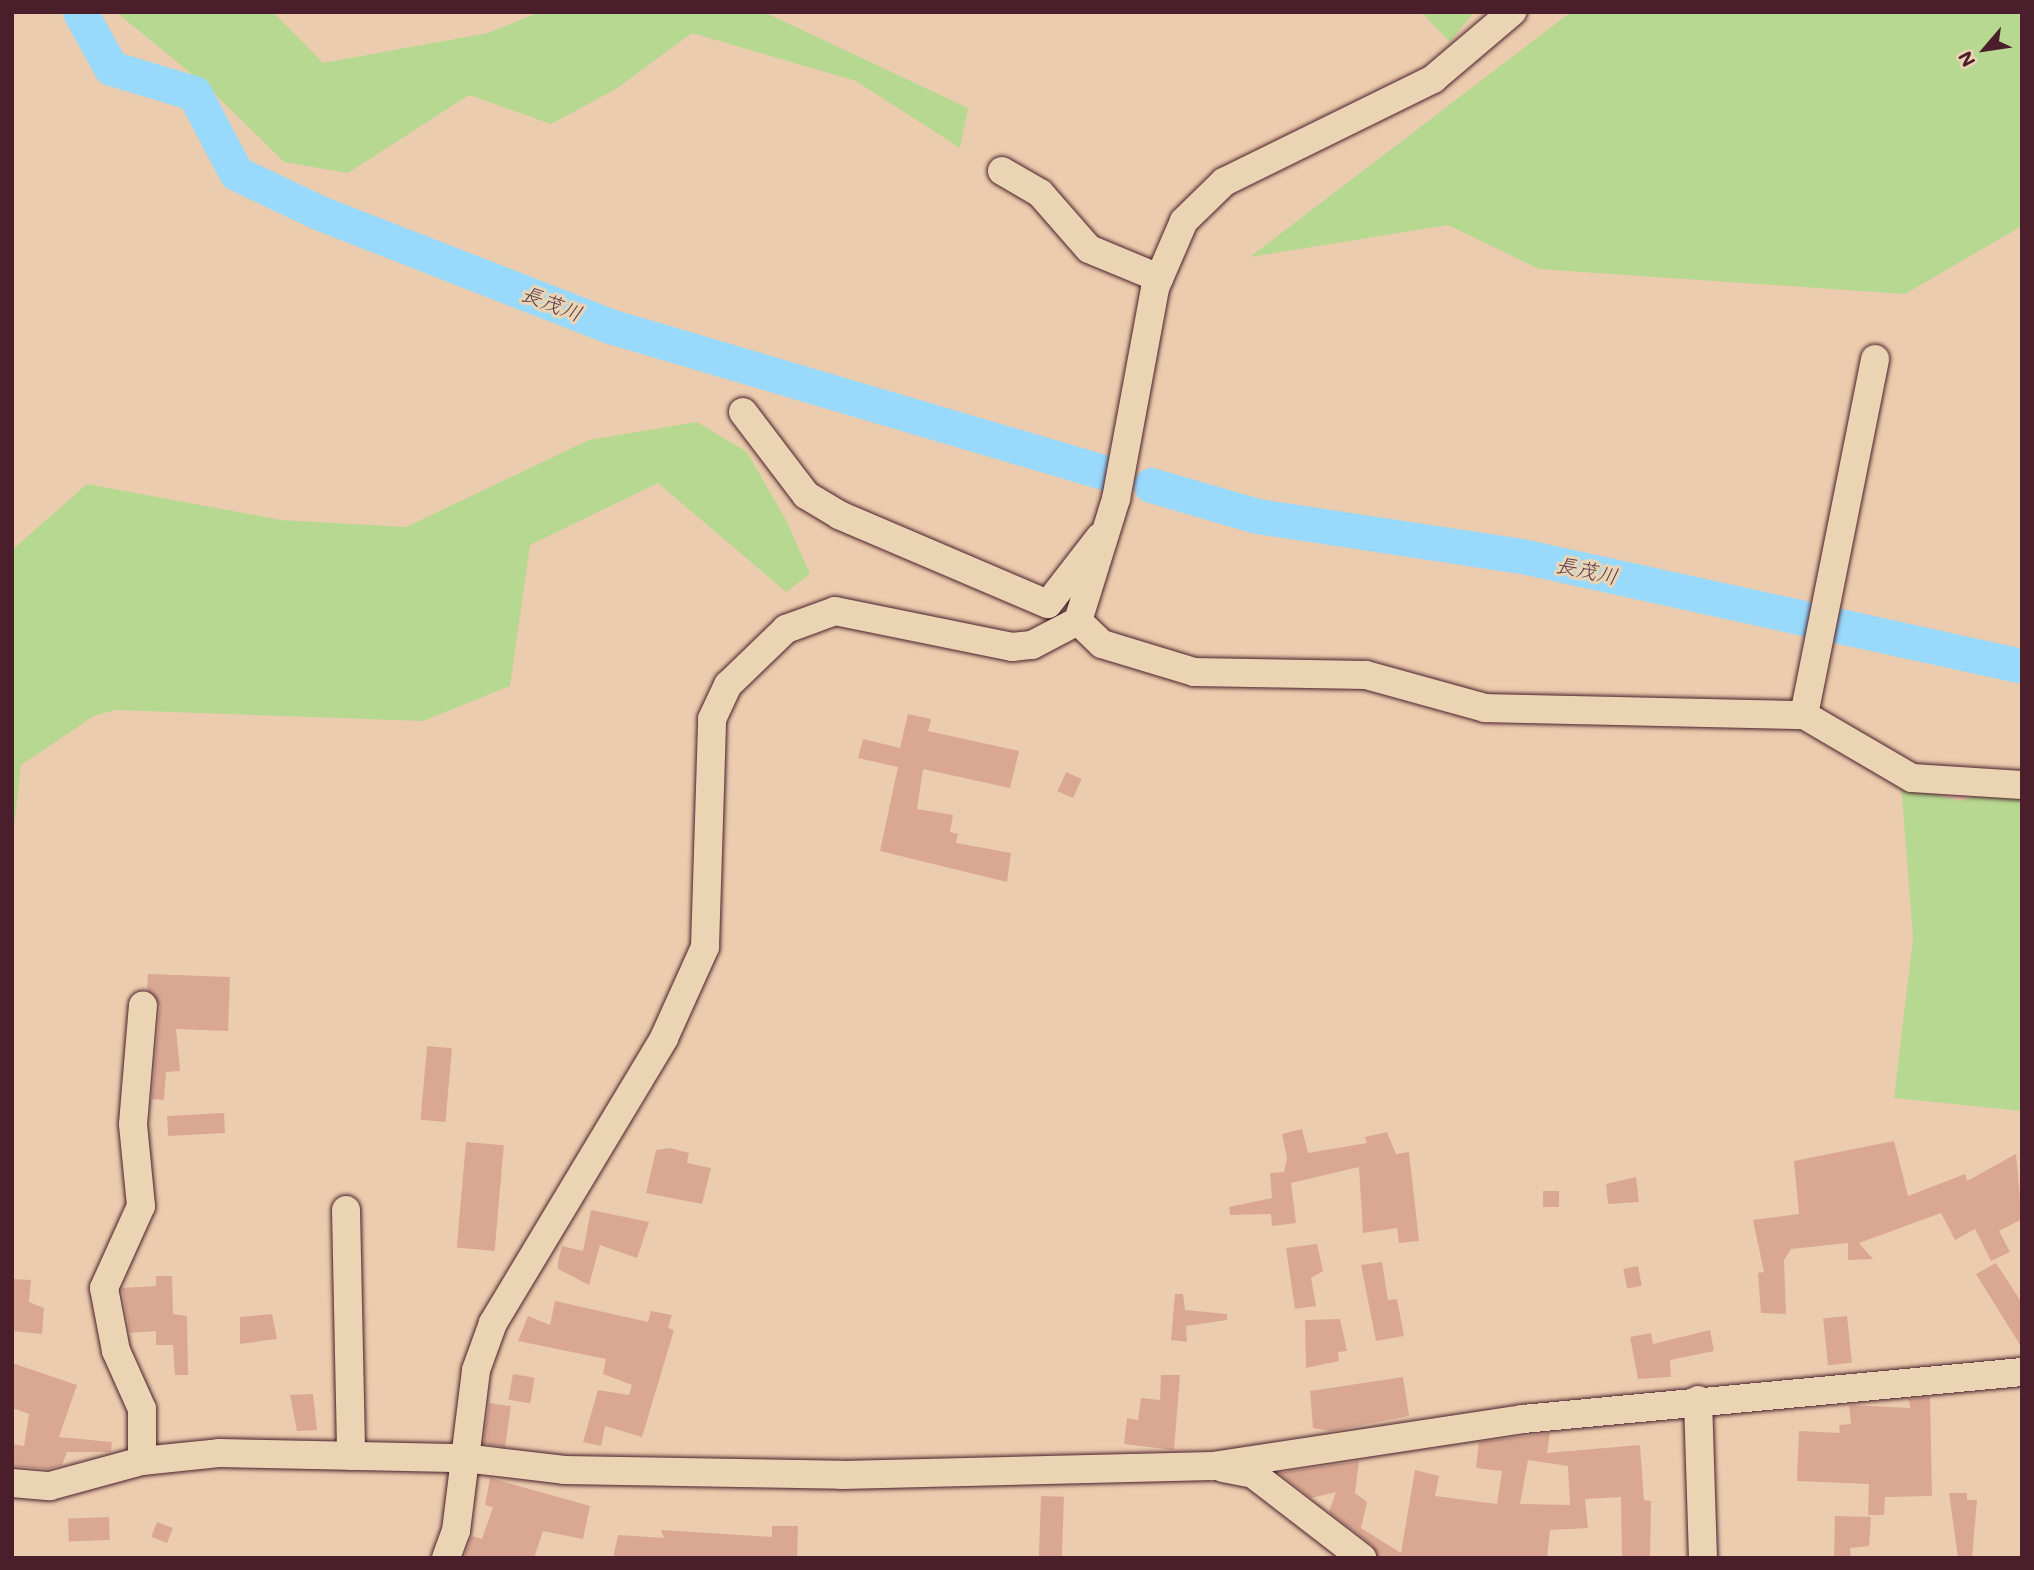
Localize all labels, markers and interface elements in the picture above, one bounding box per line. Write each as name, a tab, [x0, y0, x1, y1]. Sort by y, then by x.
north arrow	[1950, 14, 2020, 84]
text: N	[1952, 47, 1981, 72]
water label: 長茂川	[518, 280, 586, 326]
water label: 長茂川	[1554, 551, 1620, 589]

